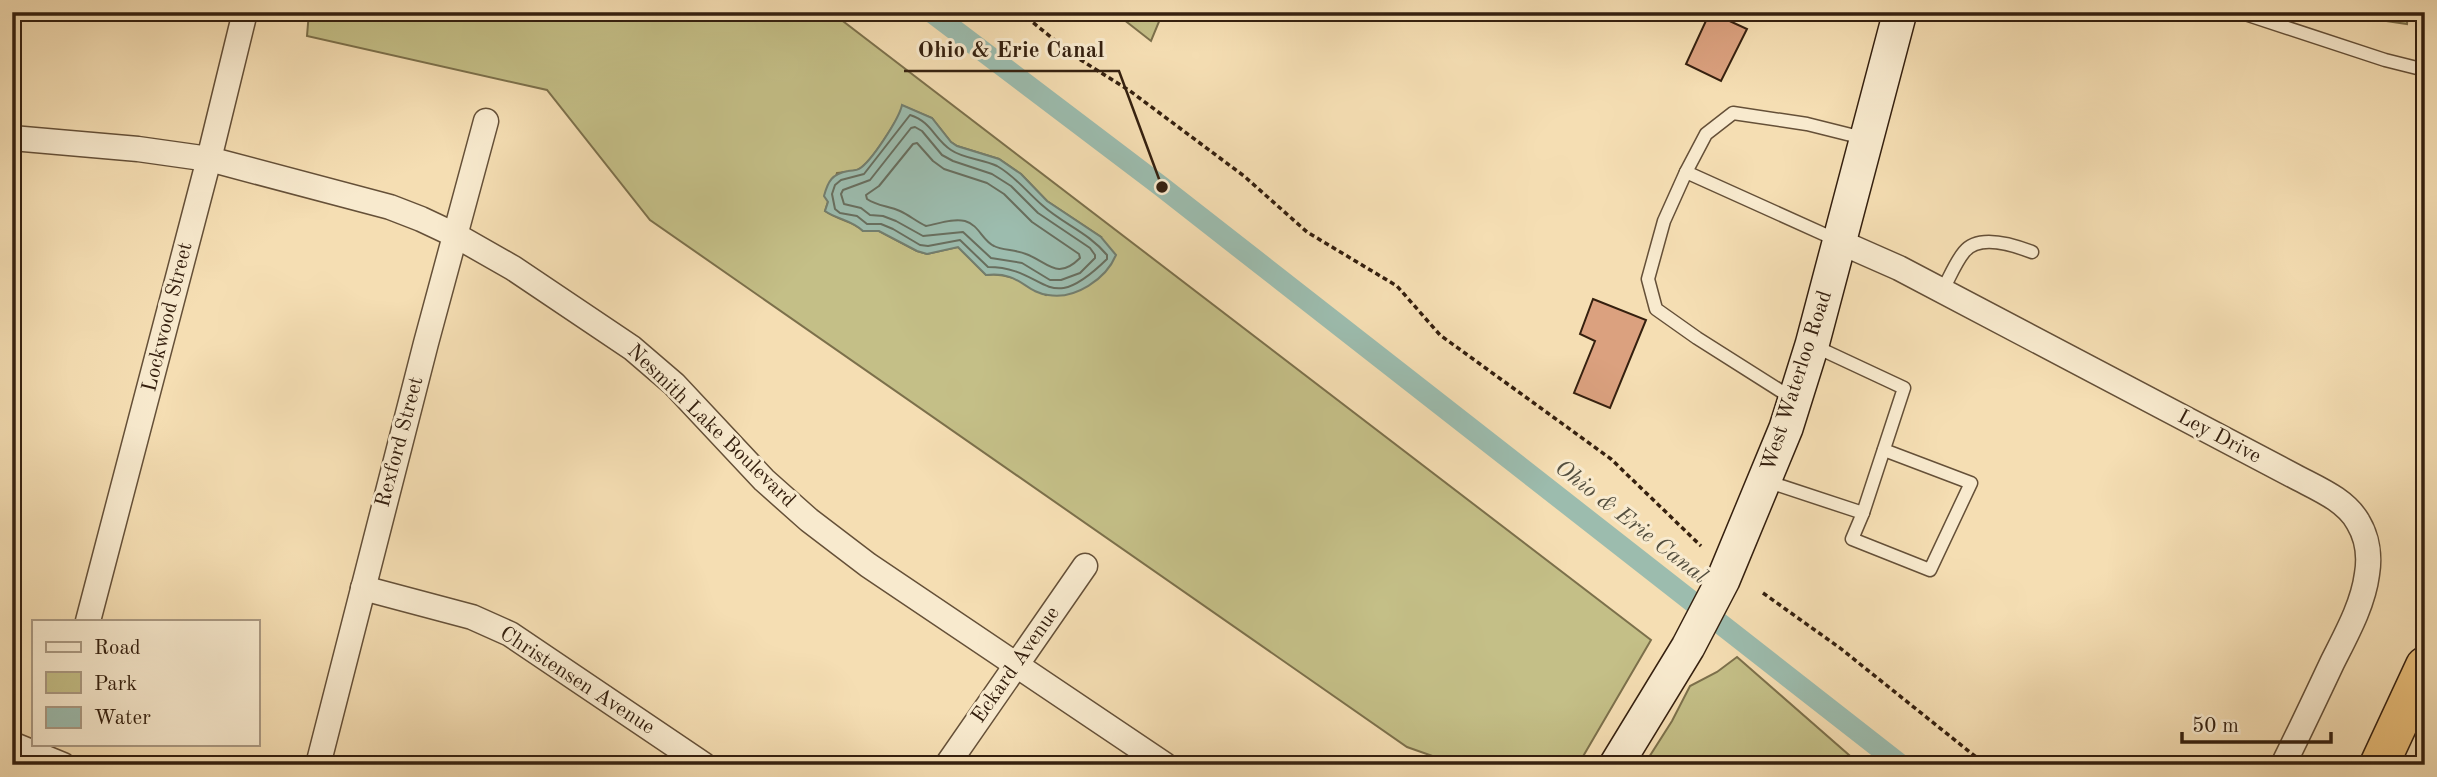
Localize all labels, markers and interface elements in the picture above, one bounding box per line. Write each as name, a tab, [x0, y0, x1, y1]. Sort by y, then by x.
callout: Ohio & Erie Canal	[904, 27, 1119, 71]
text: Ohio & Erie Canal	[918, 39, 1105, 62]
street label: Lockwood Street	[139, 240, 197, 394]
street label: West Waterloo Road	[1758, 288, 1836, 474]
street label: Nesmith Lake Boulevard	[623, 340, 799, 512]
street label: Rexford Street	[373, 375, 427, 509]
street label: Ley Drive	[2174, 406, 2264, 468]
water label: Ohio & Erie Canal	[1551, 456, 1712, 588]
street label: Eckard Avenue	[968, 603, 1064, 727]
legend	[32, 620, 259, 746]
street label: Christensen Avenue	[496, 623, 658, 739]
text: Road	[94, 638, 141, 659]
text: Park	[94, 674, 137, 695]
scale bar	[2182, 700, 2330, 744]
text: Water	[94, 708, 151, 729]
text: 50 m	[2192, 716, 2239, 737]

